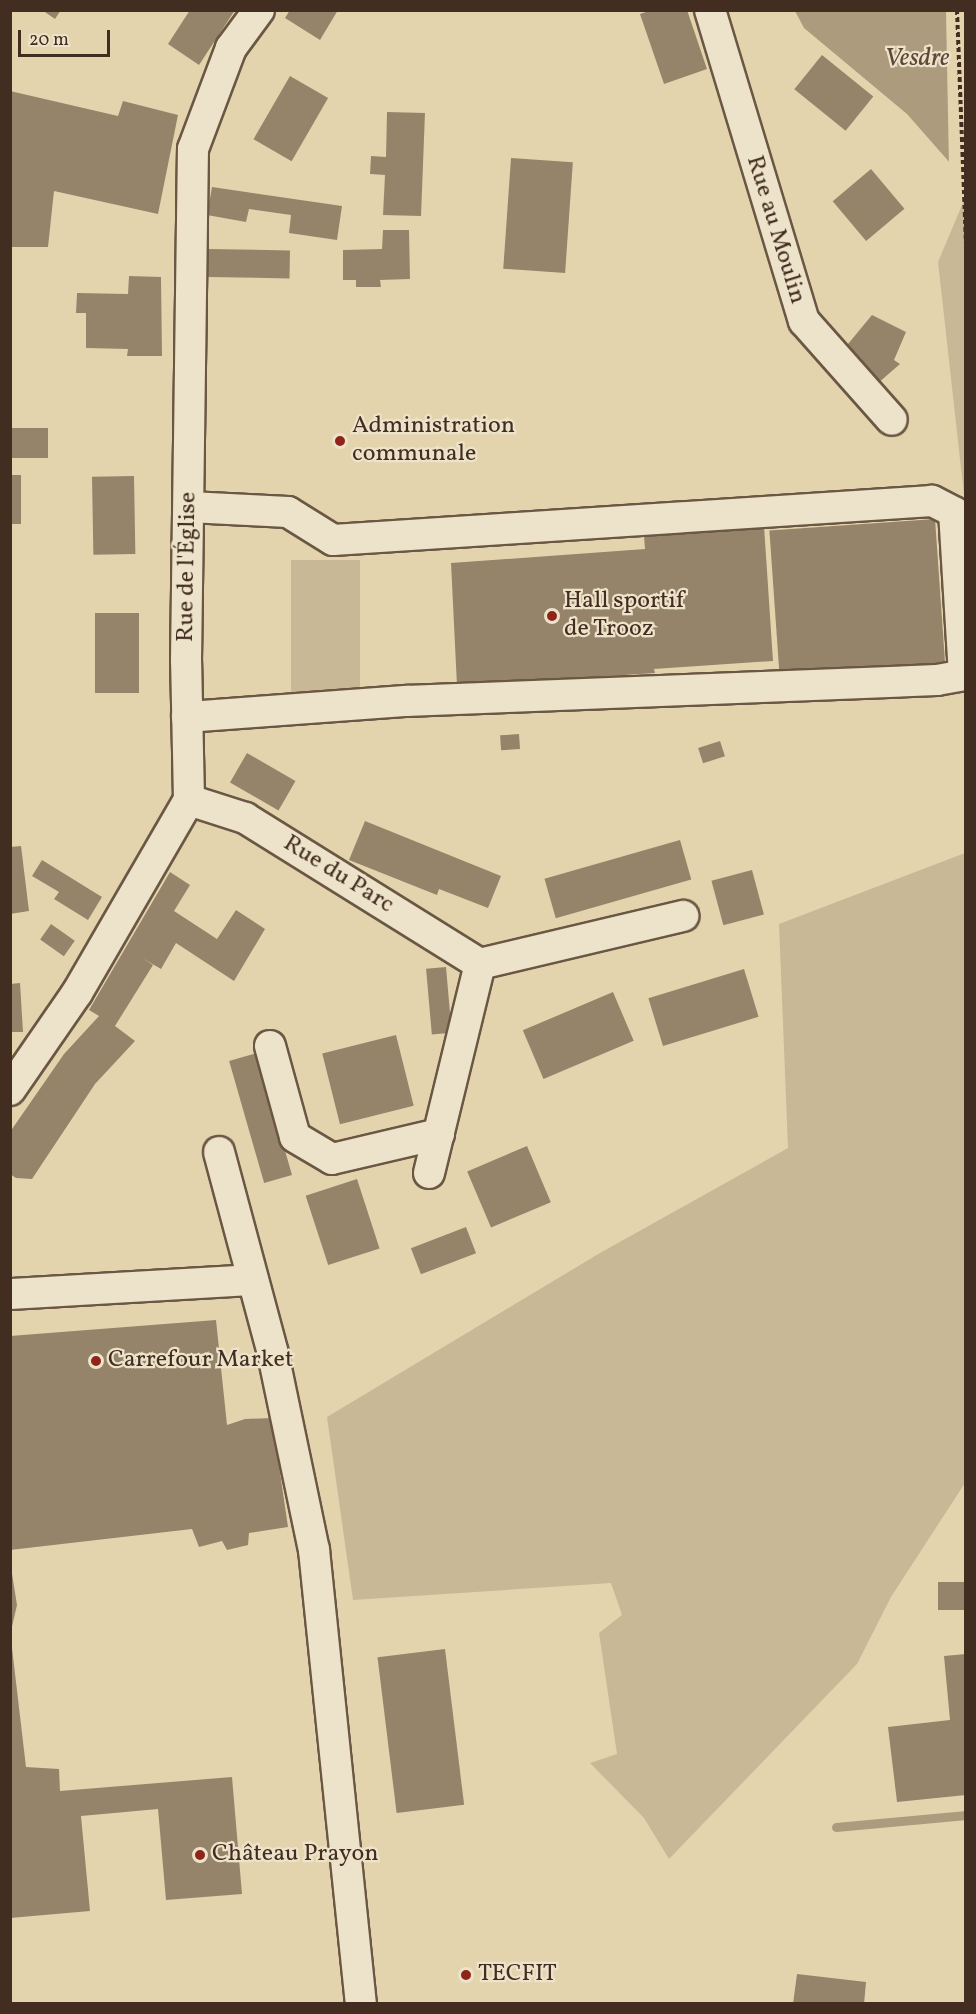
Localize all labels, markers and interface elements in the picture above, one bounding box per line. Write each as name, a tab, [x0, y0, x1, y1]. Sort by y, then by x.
scale bar	[21, 18, 112, 56]
text: 20 m	[29, 28, 69, 53]
water label: Vesdre	[885, 43, 949, 75]
street label: Rue au Moulin	[739, 152, 811, 308]
place label: Administration communale	[352, 413, 515, 469]
marker: Administration communale	[333, 434, 347, 448]
street label: Rue de l'Église	[172, 492, 204, 642]
place label: Hall sportif de Trooz	[564, 588, 684, 644]
marker: Hall sportif de Trooz	[545, 609, 559, 623]
street label: Rue du Parc	[278, 830, 398, 920]
place label: Carrefour Market	[108, 1347, 293, 1375]
marker: Carrefour Market	[89, 1354, 103, 1368]
place label: Château Prayon	[212, 1841, 378, 1869]
marker: Château Prayon	[193, 1848, 207, 1862]
place label: TECFIT	[478, 1961, 557, 1989]
marker: TECFIT	[459, 1968, 473, 1982]

